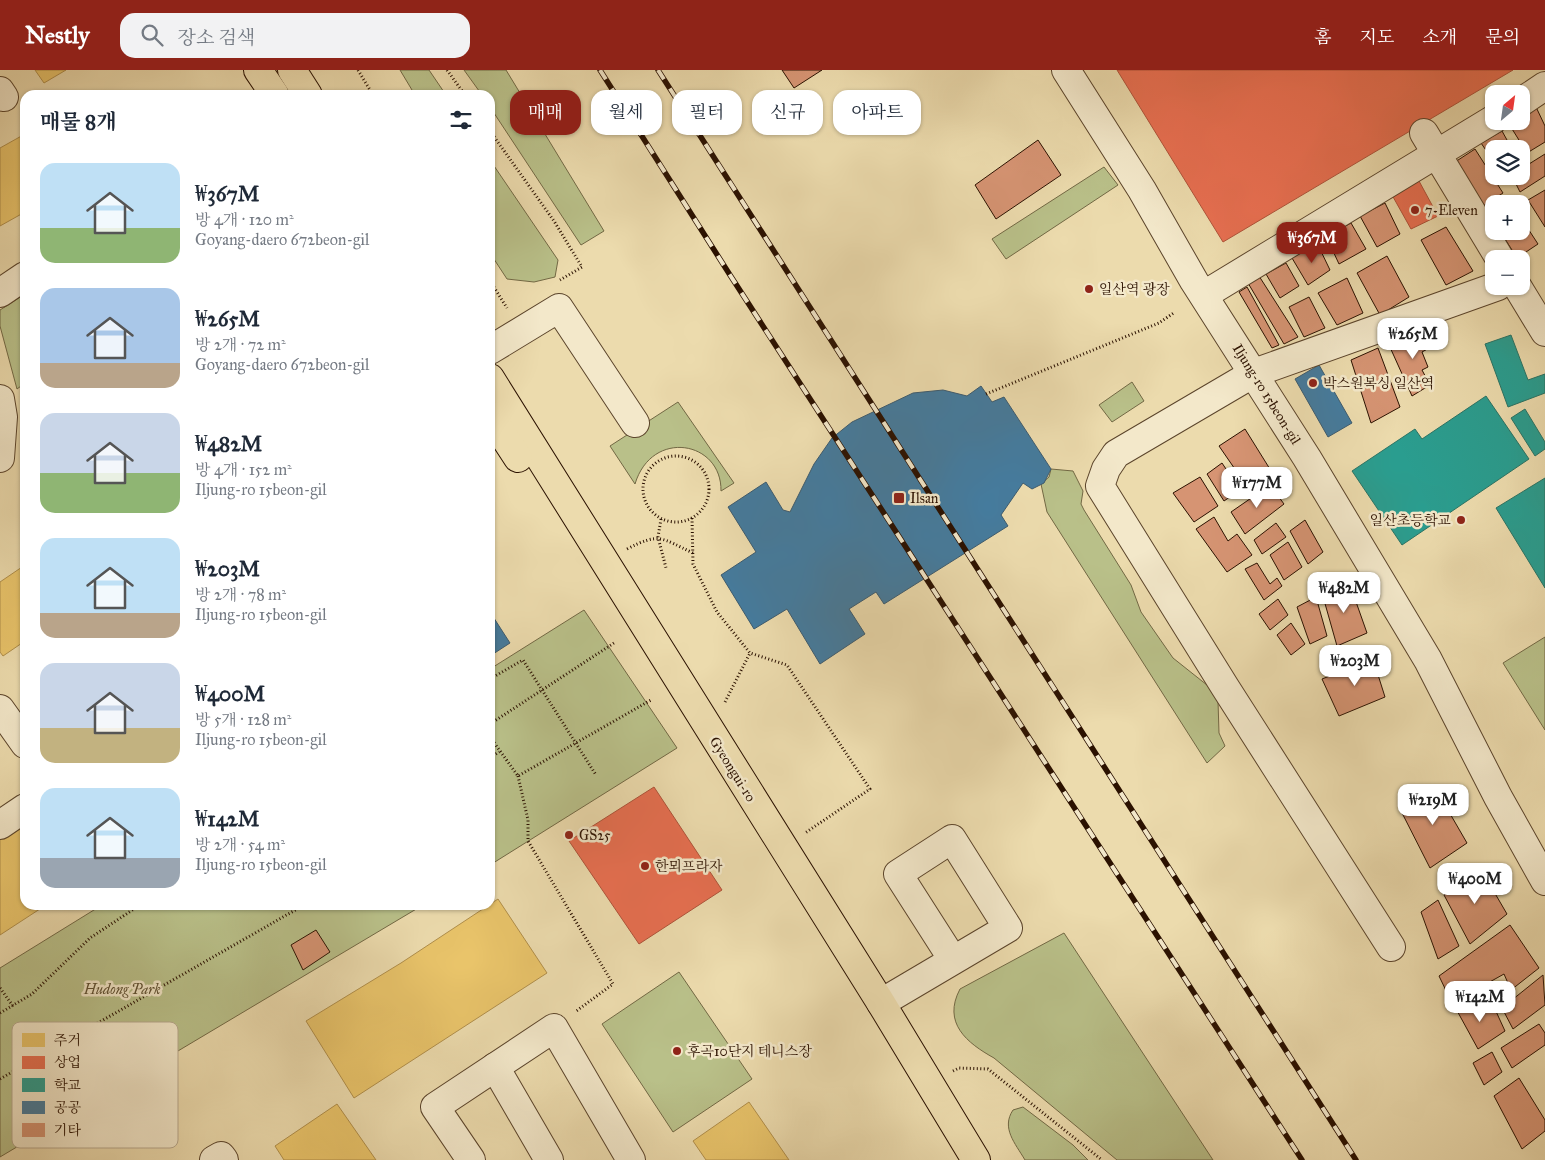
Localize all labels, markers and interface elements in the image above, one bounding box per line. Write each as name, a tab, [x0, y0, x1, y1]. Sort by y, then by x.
search box	[120, 13, 470, 58]
text: Nestly	[25, 20, 90, 50]
icon: search	[138, 21, 166, 49]
text: 장소 검색	[178, 26, 255, 49]
text: 홈	[1314, 26, 1332, 48]
text: 지도	[1360, 26, 1394, 48]
text: 소개	[1422, 26, 1457, 48]
text: 문의	[1485, 26, 1520, 48]
north arrow	[1485, 85, 1530, 130]
map controls	[1485, 85, 1530, 295]
chip: 매매	[510, 90, 581, 135]
chip: 월세	[591, 90, 662, 135]
chip: 필터	[672, 90, 742, 135]
chip: 신규	[752, 90, 823, 135]
chip: 아파트	[833, 90, 921, 135]
icon: filters	[447, 106, 475, 134]
text: 매물 8개	[40, 109, 117, 135]
button: layers	[1485, 140, 1530, 185]
text: ₩367M	[195, 181, 259, 207]
icon: home	[80, 183, 140, 243]
button: +	[1485, 195, 1530, 240]
place label: 7-Eleven	[1425, 202, 1478, 219]
marker: 7-Eleven	[1409, 204, 1421, 216]
text: 방 4개 · 120 m²	[195, 210, 294, 229]
pin: ₩367M	[1277, 222, 1347, 264]
text: ₩367M	[1287, 228, 1337, 247]
text: Goyang-daero 672beon-gil	[195, 230, 369, 249]
button: −	[1485, 250, 1530, 295]
place label: 일산역 광장	[1099, 281, 1170, 298]
marker: 일산역 광장	[1083, 283, 1095, 295]
text: ₩265M	[195, 306, 260, 332]
icon: home	[80, 308, 140, 368]
pin: ₩265M	[1378, 318, 1448, 360]
text: ₩265M	[1388, 324, 1438, 343]
text: 방 2개 · 72 m²	[195, 335, 286, 354]
street label: Iljung-ro 15beon-gil	[1229, 341, 1304, 448]
text: Goyang-daero 672beon-gil	[195, 355, 369, 374]
place label: 박스원복싱 일산역	[1323, 375, 1434, 392]
marker: 박스원복싱 일산역	[1307, 377, 1319, 389]
text: ₩482M	[195, 431, 262, 457]
icon: home	[80, 433, 140, 493]
text: 방 4개 · 152 m²	[195, 460, 292, 479]
pin: ₩177M	[1222, 466, 1292, 509]
text: ₩177M	[1232, 473, 1282, 492]
text: Iljung-ro 15beon-gil	[195, 480, 327, 499]
place label: Ilsan	[910, 490, 939, 507]
marker: Ilsan	[892, 491, 906, 505]
place label: 일산초등학교	[1370, 512, 1451, 529]
marker: 일산초등학교	[1455, 514, 1467, 526]
text: ₩203M	[195, 556, 260, 582]
icon: home	[80, 558, 140, 618]
pin: ₩482M	[1309, 572, 1379, 614]
text: ₩482M	[1318, 578, 1370, 597]
text: 방 2개 · 78 m²	[195, 585, 286, 604]
text: Iljung-ro 15beon-gil	[195, 605, 327, 624]
pin: ₩203M	[1320, 644, 1390, 687]
text: ₩203M	[1330, 651, 1380, 670]
text: ₩400M	[195, 681, 265, 707]
icon: home	[80, 683, 140, 743]
text: 방 5개 · 128 m²	[195, 710, 291, 729]
text: Iljung-ro 15beon-gil	[195, 730, 327, 749]
street label: Gyeongui-ro	[706, 734, 759, 805]
pin: ₩219M	[1398, 784, 1468, 826]
text: ₩219M	[1409, 790, 1457, 809]
text: ₩142M	[195, 806, 259, 832]
icon: home	[80, 808, 140, 868]
place label: GS25	[579, 827, 611, 844]
marker: GS25	[563, 829, 575, 841]
text: 방 2개 · 54 m²	[195, 835, 285, 854]
text: Iljung-ro 15beon-gil	[195, 855, 327, 874]
place label: 한뫼프라자	[655, 858, 723, 875]
marker: 한뫼프라자	[639, 860, 651, 872]
pin: ₩400M	[1440, 862, 1510, 905]
text: ₩400M	[1448, 869, 1502, 888]
pin: ₩142M	[1445, 980, 1515, 1023]
park label: Hudong Park	[83, 981, 161, 998]
text: ₩142M	[1455, 987, 1505, 1006]
legend	[12, 1022, 178, 1148]
text: 주거	[54, 1032, 81, 1049]
place label: 후곡10단지 테니스장	[687, 1043, 812, 1060]
marker: 후곡10단지 테니스장	[671, 1045, 683, 1057]
text: 상업	[54, 1054, 81, 1071]
text: 학교	[54, 1077, 82, 1094]
text: 공공	[54, 1099, 82, 1116]
text: 기타	[54, 1122, 82, 1139]

